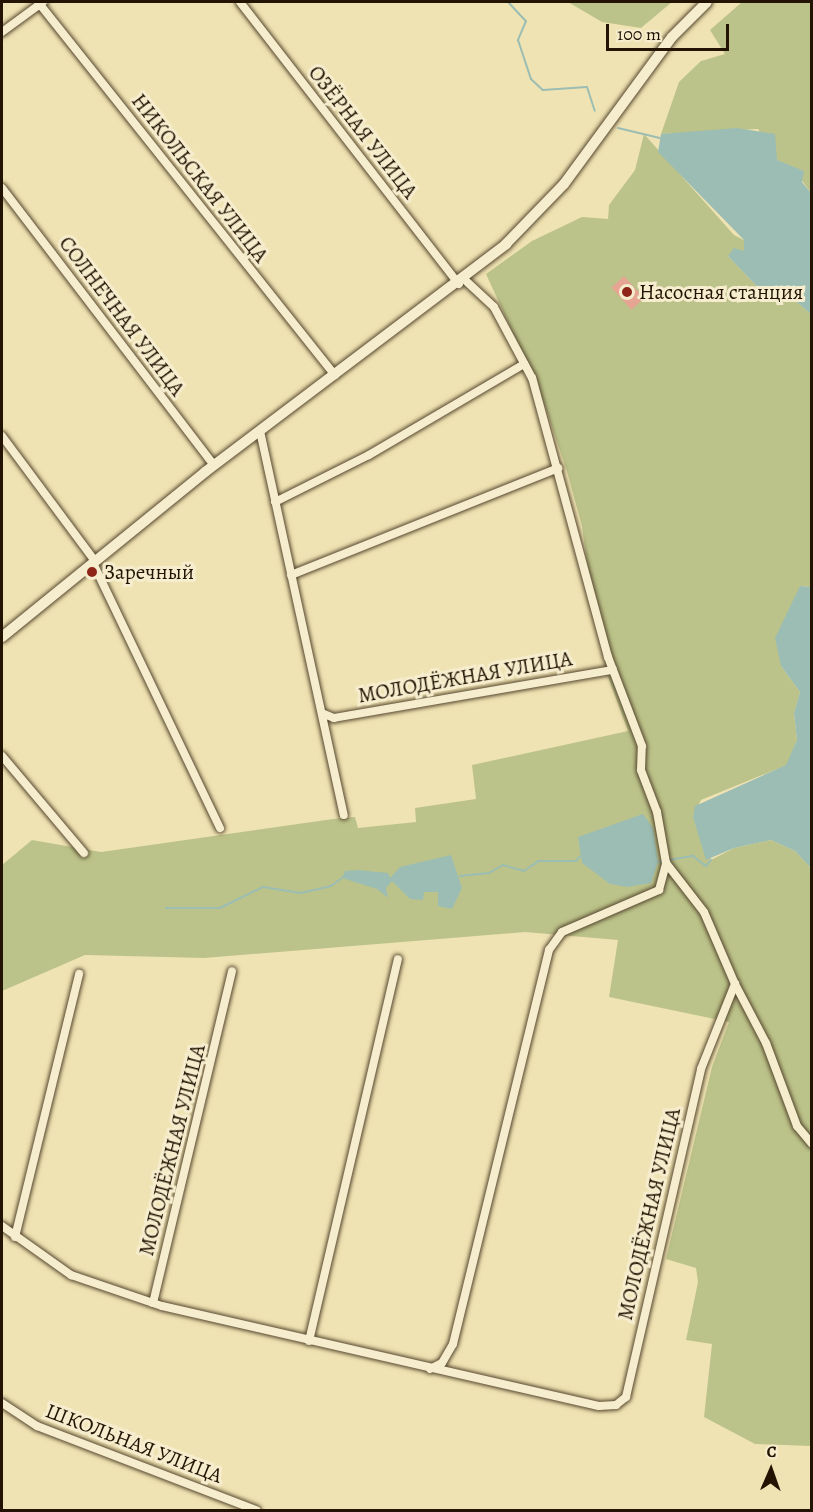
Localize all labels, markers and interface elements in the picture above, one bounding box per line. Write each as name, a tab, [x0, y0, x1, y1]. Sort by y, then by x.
scale bar	[609, 12, 732, 50]
text: 100 m	[617, 22, 661, 46]
street label: ОЗЁРНАЯ УЛИЦА	[303, 60, 423, 204]
street label: НИКОЛЬСКАЯ УЛИЦА	[126, 89, 274, 267]
street label: СОЛНЕЧНАЯ УЛИЦА	[54, 231, 190, 401]
place label: Насосная станция	[639, 279, 803, 305]
marker: Насосная станция	[620, 285, 634, 299]
place label: Заречный	[104, 559, 194, 585]
marker: Заречный	[85, 565, 99, 579]
street label: МОЛОДЁЖНАЯ УЛИЦА	[356, 646, 574, 708]
street label: МОЛОДЁЖНАЯ УЛИЦА	[134, 1042, 210, 1258]
street label: МОЛОДЁЖНАЯ УЛИЦА	[612, 1105, 686, 1323]
street label: ШКОЛЬНАЯ УЛИЦА	[42, 1398, 226, 1488]
north arrow	[741, 1440, 801, 1500]
text: С	[766, 1441, 777, 1463]

